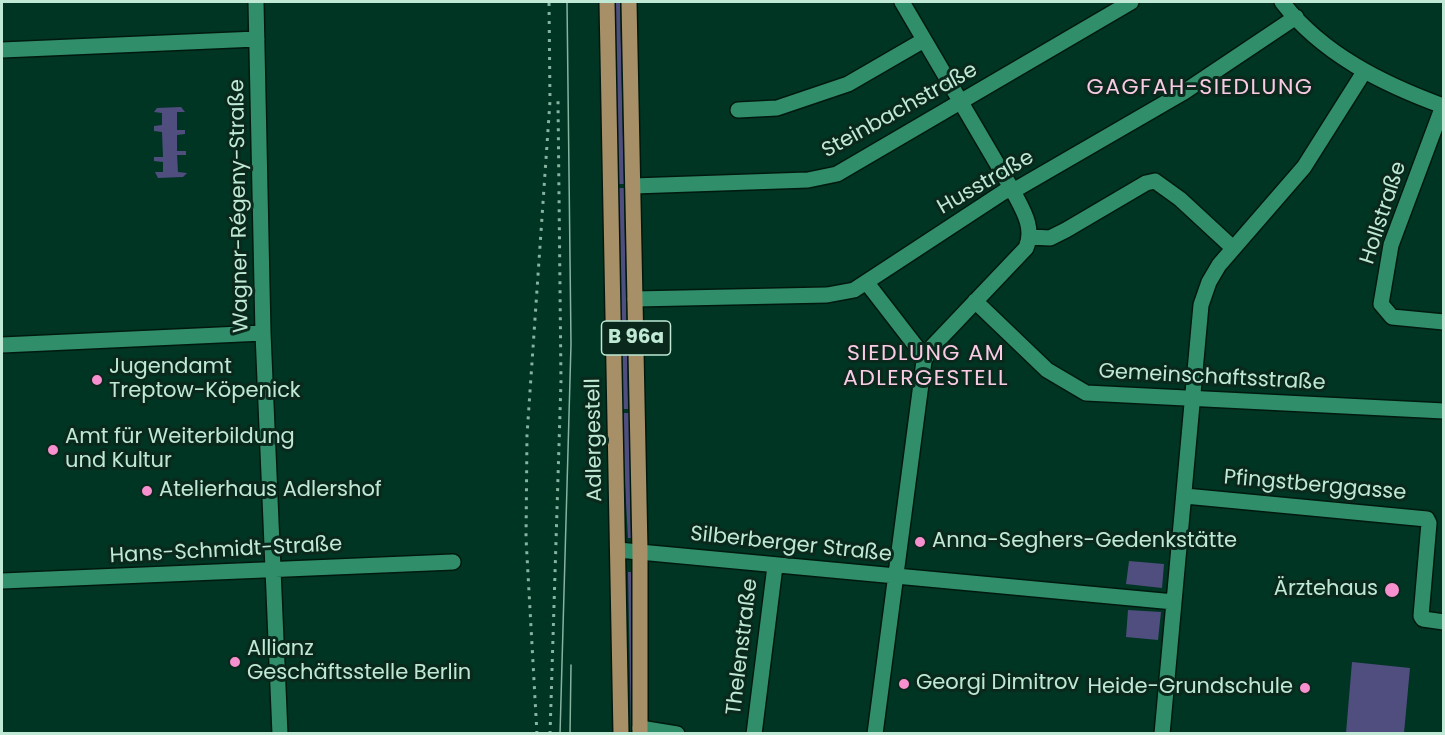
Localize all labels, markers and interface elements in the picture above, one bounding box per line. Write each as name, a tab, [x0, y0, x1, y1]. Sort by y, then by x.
street label: Steinbachstraße	[818, 58, 982, 164]
district label: GAGFAH-SIEDLUNG	[1087, 75, 1313, 101]
street label: Wagner-Régeny-Straße	[225, 79, 255, 333]
street label: Husstraße	[933, 145, 1039, 221]
street label: Hollstraße	[1356, 159, 1412, 267]
road number: B 96a	[602, 321, 670, 355]
district label: SIEDLUNG AM ADLERGESTELL	[843, 341, 1009, 392]
place label: Jugendamt Treptow-Köpenick	[109, 355, 301, 405]
street label: Gemeinschaftsstraße	[1098, 359, 1326, 397]
marker: Jugendamt Treptow-Köpenick	[90, 373, 104, 387]
street label: Adlergestell	[581, 378, 609, 502]
place label: Amt für Weiterbildung und Kultur	[65, 425, 295, 475]
marker: Amt für Weiterbildung und Kultur	[46, 443, 60, 457]
street label: Pfingstberggasse	[1223, 465, 1407, 507]
place label: Atelierhaus Adlershof	[159, 478, 382, 504]
marker: Atelierhaus Adlershof	[140, 484, 154, 498]
street label: Silberberger Straße	[689, 522, 893, 568]
place label: Anna-Seghers-Gedenkstätte	[932, 529, 1237, 555]
street label: Hans-Schmidt-Straße	[109, 532, 343, 570]
marker: Anna-Seghers-Gedenkstätte	[913, 535, 927, 549]
street label: Thelenstraße	[722, 577, 764, 717]
place label: Ärztehaus	[1274, 577, 1378, 603]
marker: Ärztehaus	[1383, 581, 1401, 599]
place label: Allianz Geschäftsstelle Berlin	[247, 637, 471, 687]
marker: Allianz Geschäftsstelle Berlin	[228, 655, 242, 669]
place label: Georgi Dimitrov	[916, 671, 1079, 697]
place label: Heide-Grundschule	[1087, 675, 1293, 701]
marker: Georgi Dimitrov	[897, 677, 911, 691]
marker: Heide-Grundschule	[1298, 681, 1312, 695]

